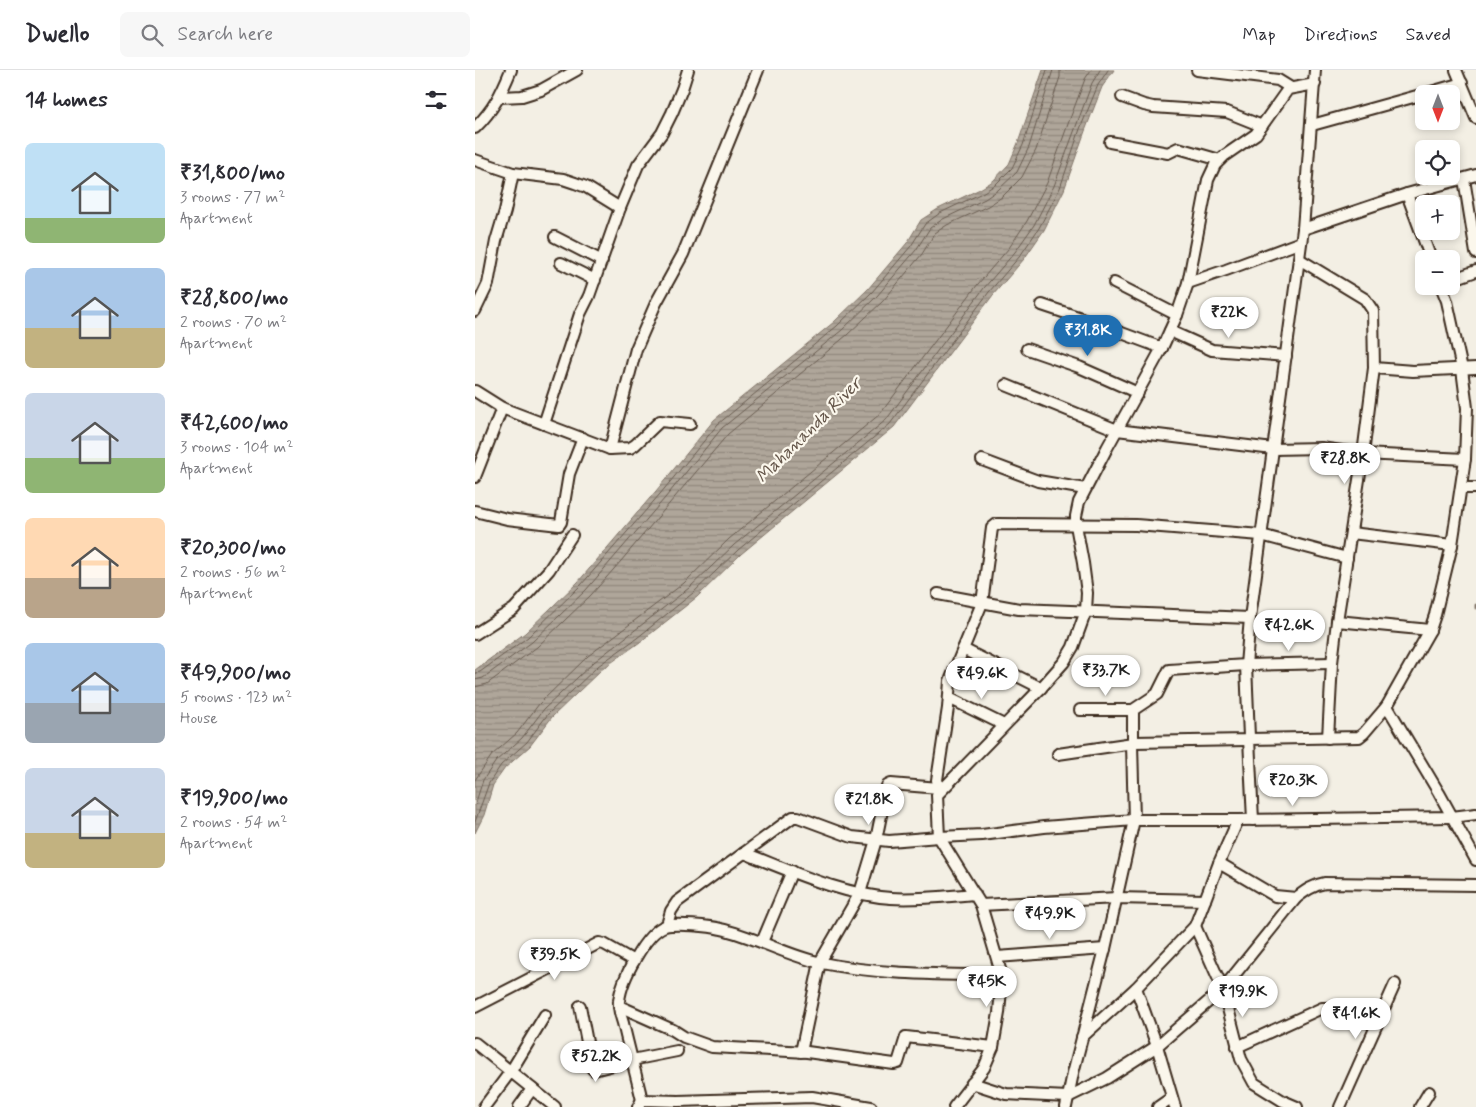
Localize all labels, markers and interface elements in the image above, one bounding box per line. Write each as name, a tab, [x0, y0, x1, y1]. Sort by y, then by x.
search box	[120, 12, 470, 57]
text: Dwello	[25, 19, 90, 50]
icon: search	[138, 21, 166, 49]
text: Search here	[178, 22, 273, 47]
text: Map	[1243, 23, 1276, 47]
text: Directions	[1304, 23, 1378, 47]
text: Saved	[1406, 23, 1451, 47]
north arrow	[1415, 85, 1460, 130]
map controls	[1415, 85, 1460, 295]
text: 14 homes	[25, 86, 108, 114]
icon: filters	[422, 86, 450, 114]
button: locate	[1415, 140, 1460, 185]
text: ₹31,800/mo	[180, 159, 285, 187]
icon: home	[65, 163, 125, 223]
text: 3 rooms · 77 m²	[180, 187, 285, 208]
button: +	[1415, 195, 1460, 240]
text: Apartment	[180, 208, 253, 229]
button: −	[1415, 250, 1460, 295]
text: ₹28,800/mo	[180, 284, 288, 312]
icon: home	[65, 288, 125, 348]
pin: ₹22K	[1199, 296, 1259, 339]
text: ₹22K	[1211, 302, 1247, 323]
text: 2 rooms · 70 m²	[180, 312, 287, 333]
pin: ₹31.8K	[1047, 314, 1129, 357]
text: ₹31.8K	[1065, 320, 1111, 341]
text: Apartment	[180, 333, 253, 354]
water label: Mahananda River	[751, 371, 869, 489]
text: ₹42,600/mo	[180, 409, 288, 437]
icon: home	[65, 413, 125, 473]
text: 3 rooms · 104 m²	[180, 437, 293, 458]
pin: ₹28.8K	[1304, 442, 1386, 485]
text: ₹28.8K	[1320, 448, 1370, 469]
text: Apartment	[180, 458, 253, 479]
text: ₹20,300/mo	[180, 534, 286, 562]
icon: home	[65, 538, 125, 598]
text: 2 rooms · 56 m²	[180, 562, 287, 583]
text: Apartment	[180, 583, 253, 604]
pin: ₹42.6K	[1248, 610, 1330, 652]
text: ₹42.6K	[1264, 615, 1314, 636]
pin: ₹33.7K	[1065, 654, 1147, 697]
pin: ₹49.6K	[941, 658, 1023, 700]
text: ₹49,900/mo	[180, 659, 291, 687]
text: ₹33.7K	[1082, 660, 1130, 681]
icon: home	[65, 663, 125, 723]
text: ₹49.6K	[957, 663, 1007, 684]
text: 5 rooms · 123 m²	[180, 687, 292, 708]
text: House	[180, 708, 218, 729]
pin: ₹20.3K	[1252, 764, 1334, 807]
text: ₹20.3K	[1269, 770, 1317, 791]
text: ₹19,900/mo	[180, 784, 288, 812]
pin: ₹21.8K	[828, 784, 910, 826]
icon: home	[65, 788, 125, 848]
text: ₹21.8K	[845, 789, 893, 810]
text: 2 rooms · 54 m²	[180, 812, 287, 833]
text: Apartment	[180, 833, 253, 854]
pin: ₹49.9K	[1009, 898, 1091, 940]
text: ₹49.9K	[1025, 903, 1075, 924]
pin: ₹39.5K	[514, 938, 596, 981]
text: ₹39.5K	[530, 944, 580, 965]
pin: ₹45K	[957, 966, 1017, 1008]
text: ₹45K	[968, 971, 1006, 992]
pin: ₹19.9K	[1202, 976, 1284, 1018]
text: ₹19.9K	[1219, 981, 1267, 1002]
pin: ₹41.6K	[1315, 998, 1397, 1040]
text: ₹41.6K	[1332, 1003, 1380, 1024]
pin: ₹52.2K	[555, 1040, 637, 1083]
text: ₹52.2K	[571, 1046, 621, 1067]

